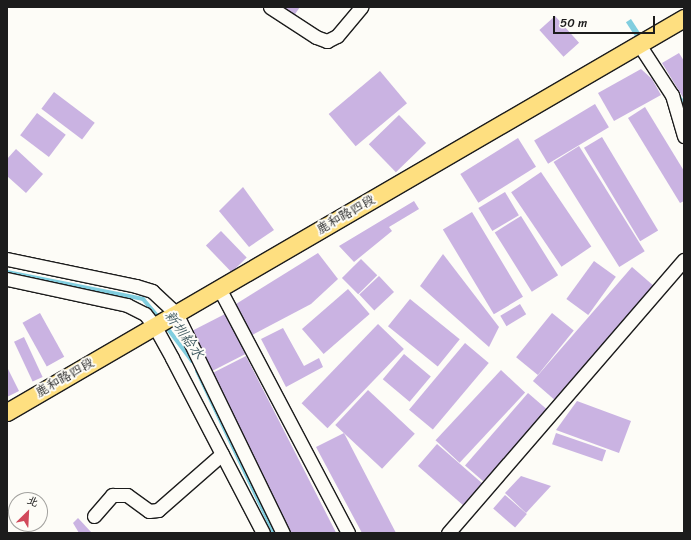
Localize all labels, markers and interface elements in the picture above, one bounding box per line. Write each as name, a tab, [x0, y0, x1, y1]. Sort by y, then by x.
scale bar	[555, 8, 657, 34]
text: 50 m	[560, 12, 587, 34]
street label: 鹿和路四段	[314, 192, 378, 238]
water label: 新圳給水	[161, 307, 207, 363]
street label: 鹿和路四段	[33, 355, 97, 401]
text: 北	[24, 491, 42, 512]
north arrow	[8, 492, 48, 532]

